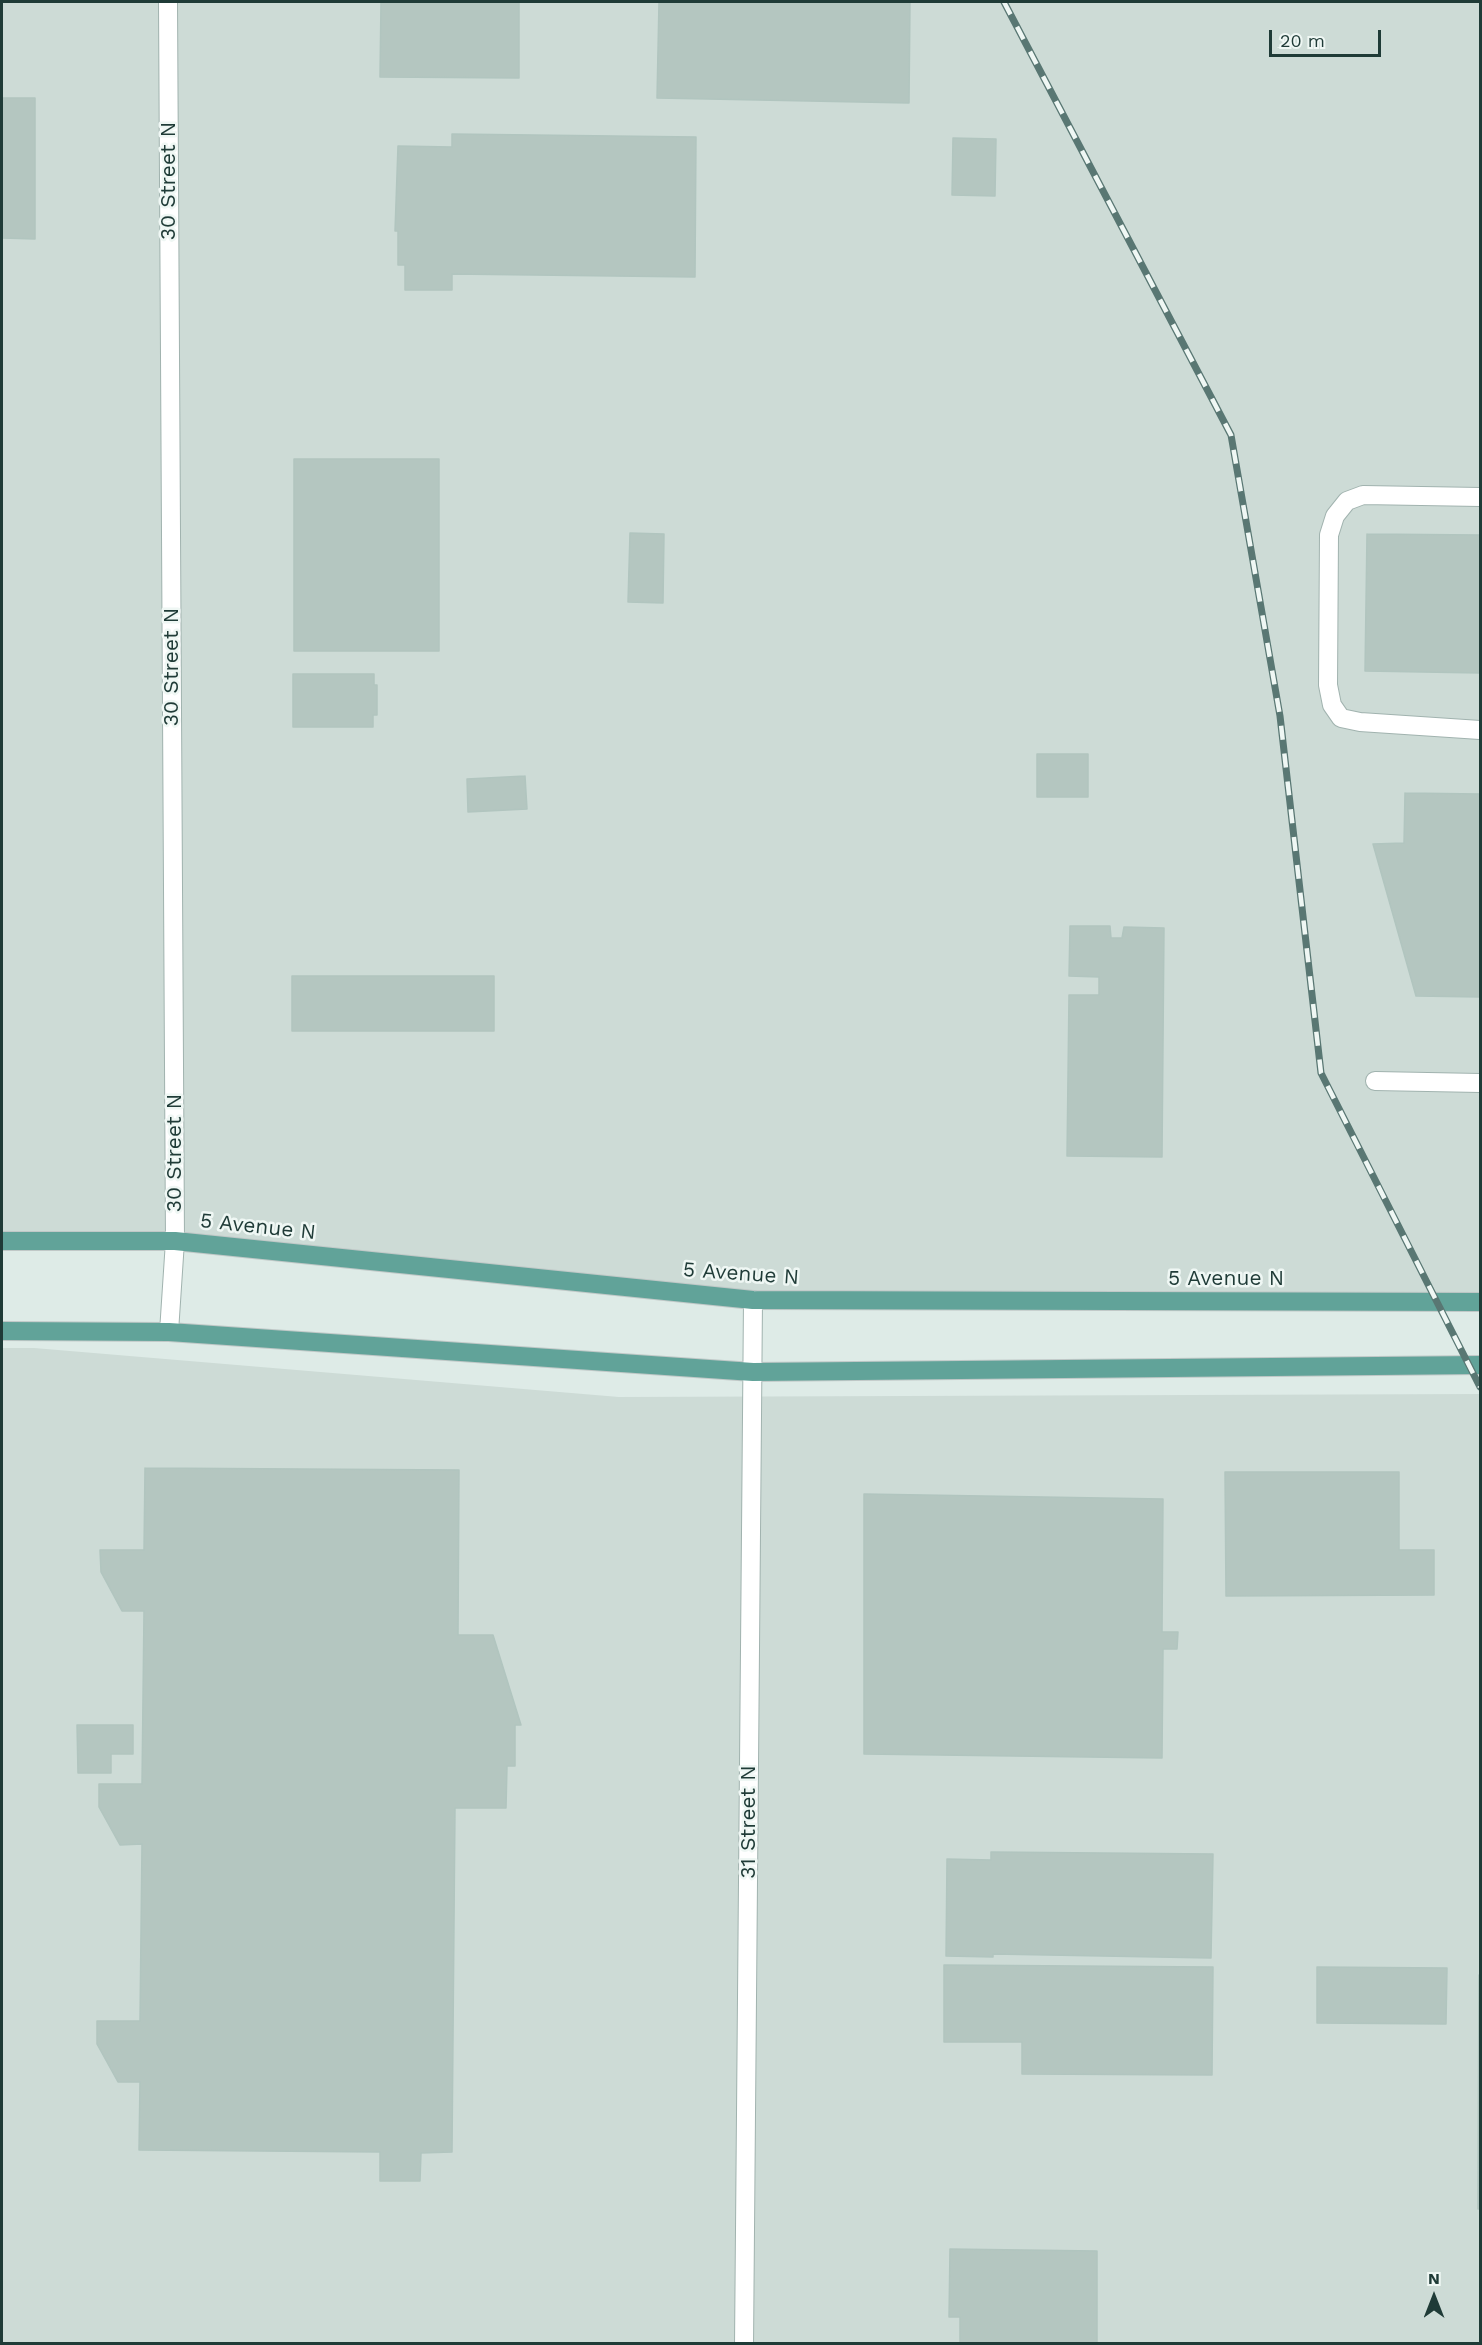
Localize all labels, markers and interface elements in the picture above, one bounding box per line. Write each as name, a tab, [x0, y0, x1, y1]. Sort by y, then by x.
scale bar	[1272, 18, 1384, 56]
text: 20 m	[1280, 30, 1325, 51]
street label: 30 Street N	[156, 122, 182, 240]
street label: 30 Street N	[159, 608, 185, 726]
street label: 30 Street N	[162, 1094, 188, 1212]
street label: 5 Avenue N	[199, 1208, 317, 1246]
street label: 5 Avenue N	[682, 1257, 800, 1291]
street label: 5 Avenue N	[1168, 1266, 1284, 1292]
street label: 31 Street N	[736, 1765, 762, 1879]
north arrow	[1404, 2267, 1464, 2327]
text: N	[1428, 2269, 1440, 2288]

